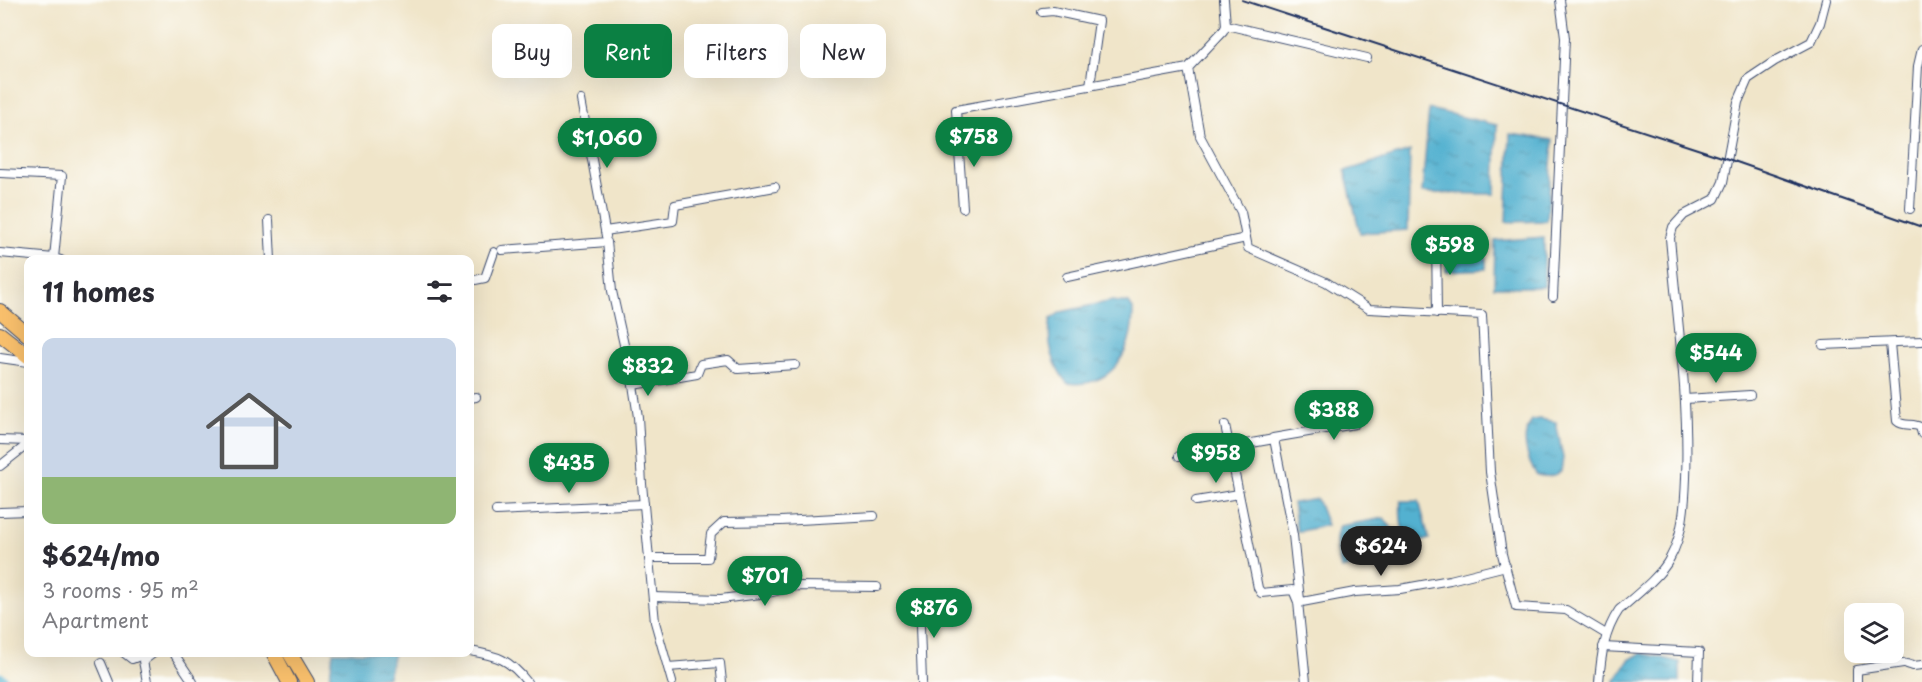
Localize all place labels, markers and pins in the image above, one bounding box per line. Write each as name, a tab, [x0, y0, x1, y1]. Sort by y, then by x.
pin: $758	[938, 117, 1010, 168]
pin: $1,060	[558, 118, 656, 169]
pin: $598	[1414, 225, 1486, 276]
pin: $544	[1680, 333, 1752, 384]
pin: $832	[612, 346, 684, 397]
pin: $388	[1298, 390, 1370, 441]
pin: $958	[1180, 433, 1252, 484]
pin: $435	[533, 443, 605, 494]
pin: $624	[1345, 526, 1417, 577]
pin: $701	[729, 556, 801, 607]
pin: $876	[898, 588, 970, 639]

